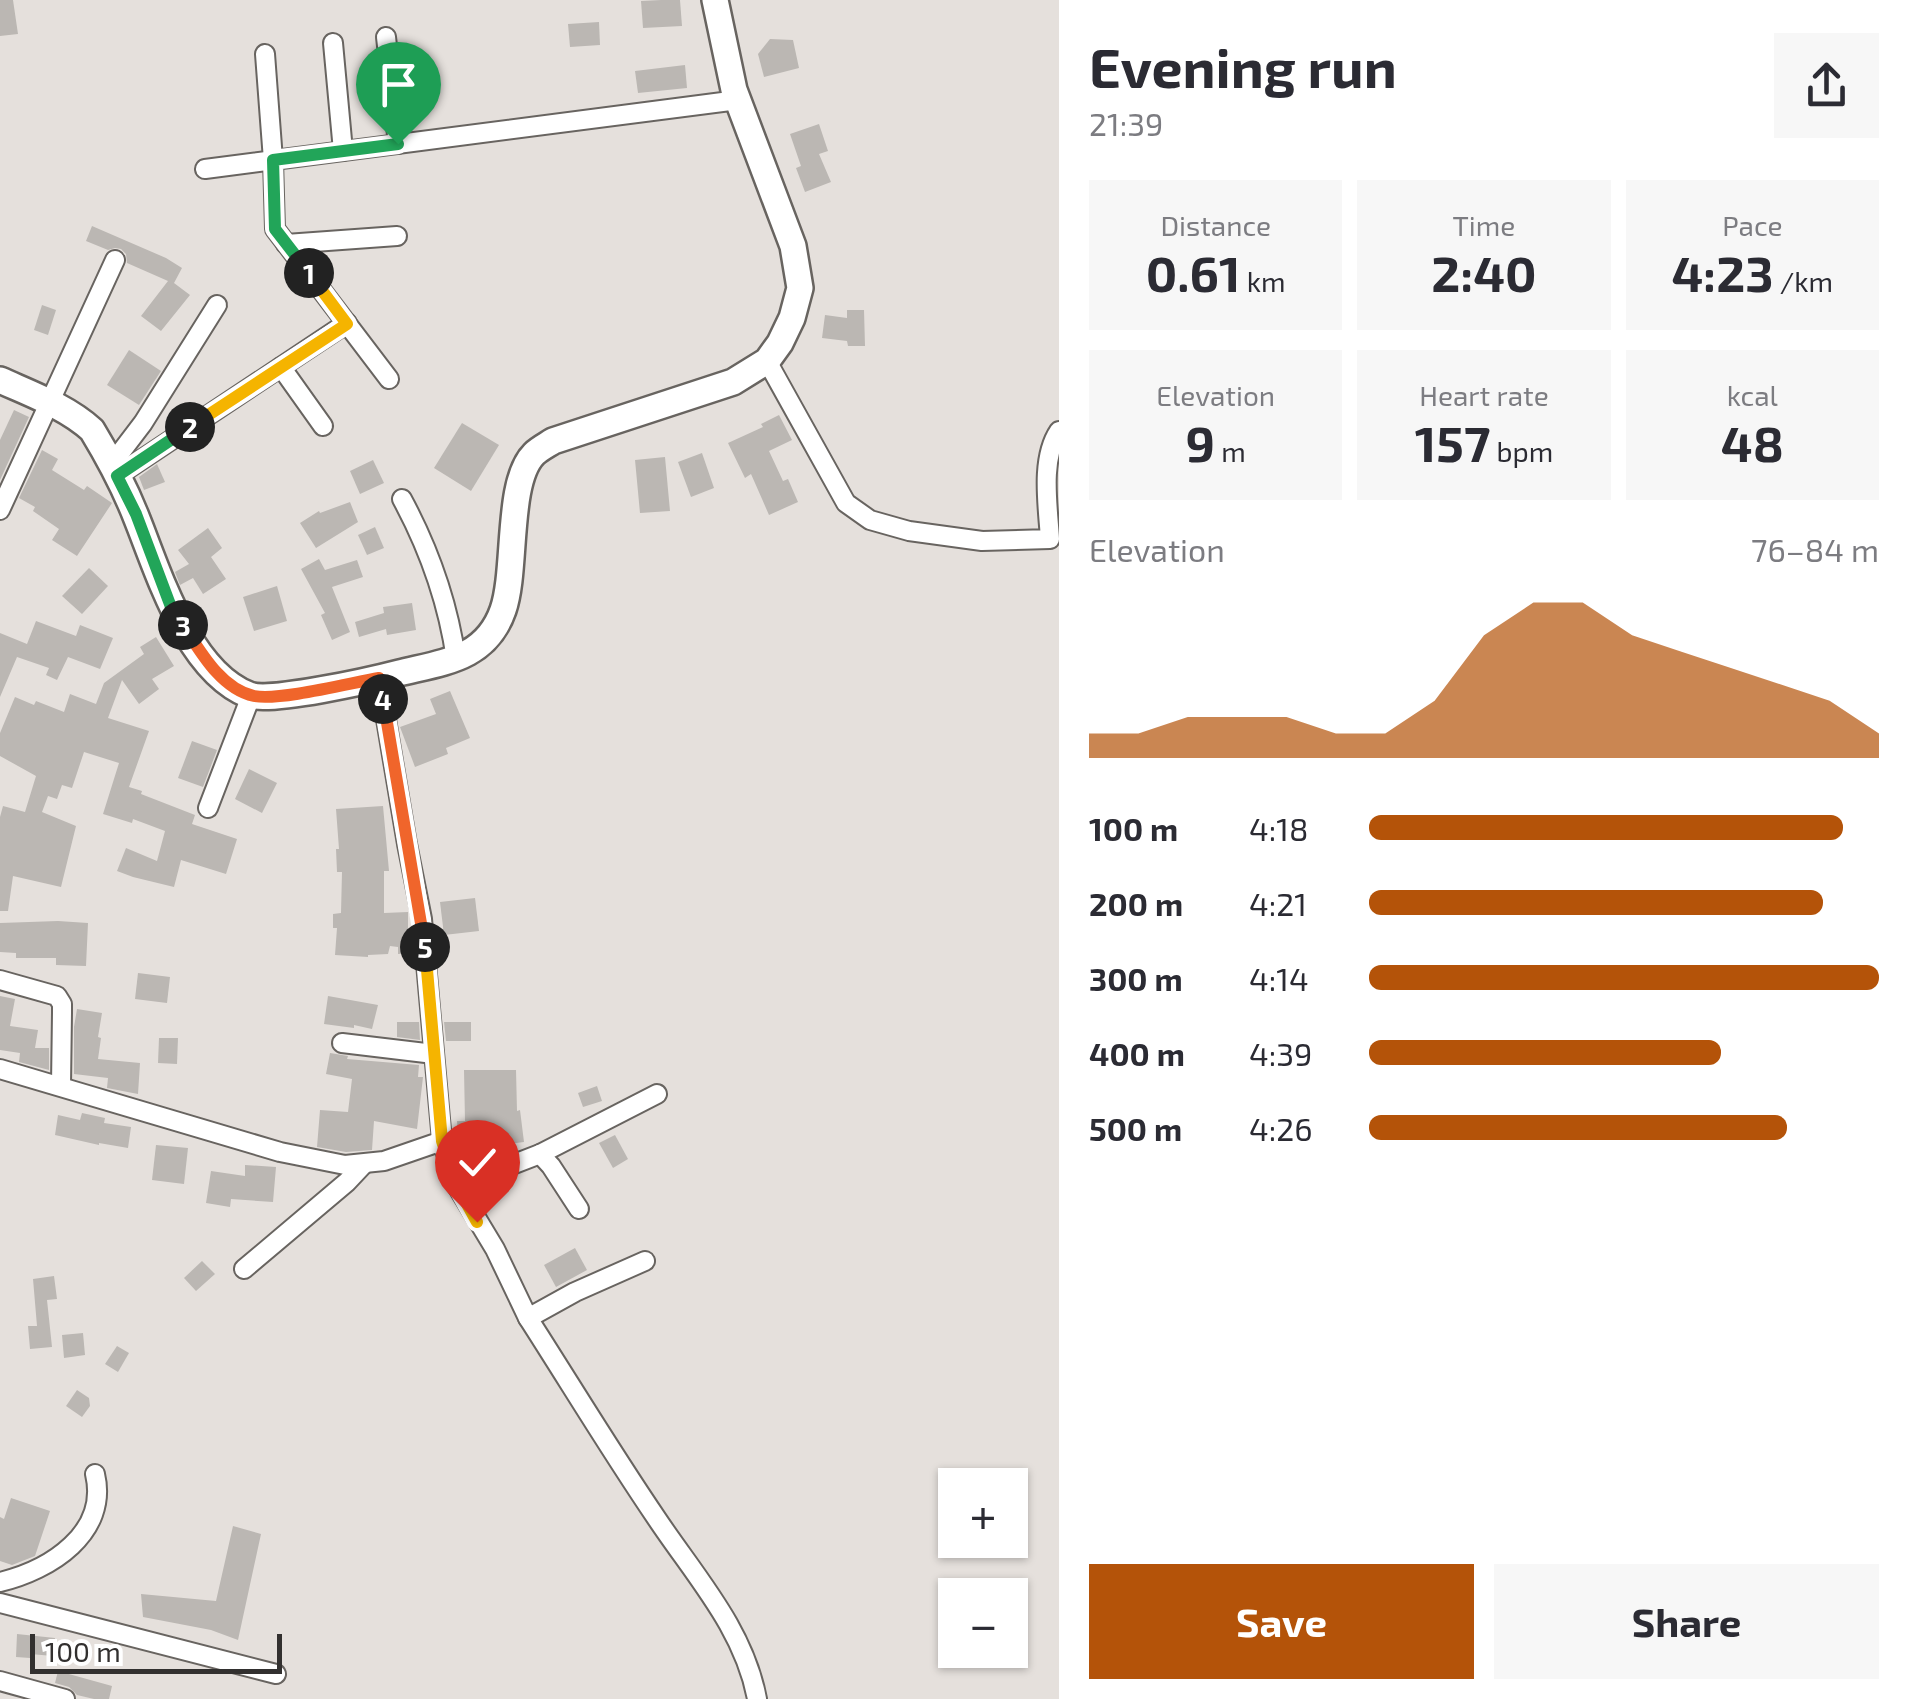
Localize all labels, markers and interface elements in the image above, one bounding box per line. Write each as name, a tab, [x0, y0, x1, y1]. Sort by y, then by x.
text: Evening run	[1089, 33, 1397, 99]
button: share	[1774, 33, 1879, 138]
pin	[356, 42, 441, 145]
icon: arrive	[371, 57, 426, 112]
text: 21:39	[1089, 104, 1163, 142]
text: Distance	[1160, 208, 1271, 242]
text: Time	[1453, 208, 1515, 242]
text: Pace	[1722, 208, 1782, 242]
text: 0.61	[1146, 242, 1241, 302]
text: 2:40	[1431, 242, 1537, 302]
text: 4:23	[1672, 242, 1774, 302]
pin: 1	[284, 248, 334, 298]
text: 1	[303, 256, 315, 290]
text: km	[1241, 264, 1286, 298]
text: /km	[1774, 264, 1833, 298]
text: Elevation	[1156, 378, 1275, 412]
text: Heart rate	[1419, 378, 1549, 412]
text: kcal	[1727, 378, 1778, 412]
pin: 2	[165, 402, 215, 452]
text: 2	[182, 410, 198, 444]
text: 9	[1186, 412, 1215, 472]
text: 157	[1415, 412, 1490, 472]
text: 48	[1721, 412, 1784, 472]
text: m	[1215, 434, 1246, 468]
text: bpm	[1490, 434, 1553, 468]
text: Elevation	[1089, 530, 1225, 568]
text: 76–84 m	[1751, 530, 1879, 568]
pin: 3	[158, 600, 208, 650]
text: 3	[175, 608, 191, 642]
pin: 4	[358, 674, 408, 724]
text: 4	[374, 682, 392, 716]
text: 100 m	[1089, 809, 1178, 847]
text: 4:18	[1249, 809, 1308, 847]
text: 200 m	[1089, 884, 1183, 922]
text: 4:21	[1249, 884, 1307, 922]
pin: 5	[400, 922, 450, 972]
text: 5	[417, 930, 433, 964]
text: 300 m	[1089, 959, 1183, 997]
text: 4:14	[1249, 959, 1309, 997]
text: 400 m	[1089, 1034, 1185, 1072]
text: 4:39	[1249, 1034, 1312, 1072]
text: 500 m	[1089, 1109, 1182, 1147]
text: 4:26	[1249, 1109, 1313, 1147]
pin	[435, 1120, 520, 1223]
icon: check	[450, 1135, 505, 1190]
map controls	[938, 1468, 1028, 1668]
button: +	[938, 1468, 1028, 1558]
button: Save	[1089, 1564, 1474, 1679]
button: Share	[1494, 1564, 1879, 1679]
button: −	[938, 1578, 1028, 1668]
scale bar	[30, 1629, 282, 1674]
text: 100 m	[45, 1634, 121, 1668]

